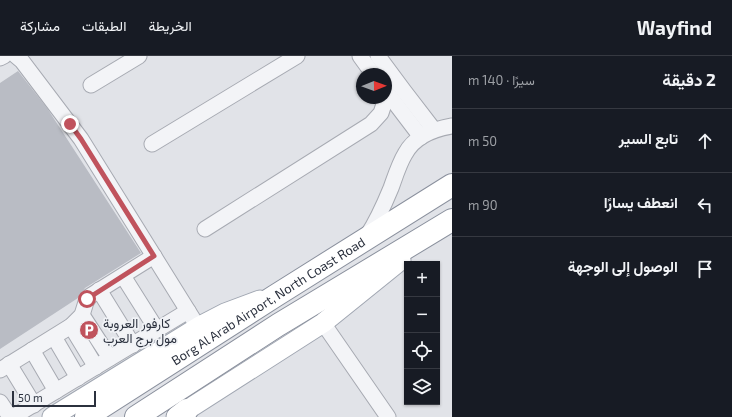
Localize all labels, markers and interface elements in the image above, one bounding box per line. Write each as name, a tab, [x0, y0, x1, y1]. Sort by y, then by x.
text: Wayfind	[637, 16, 712, 39]
text: مشاركة	[20, 17, 60, 34]
text: الطبقات	[82, 17, 126, 34]
text: الخريطة	[148, 17, 192, 34]
north arrow	[356, 68, 392, 104]
text: 2 دقيقة	[662, 69, 716, 89]
text: سيرًا · 140 m	[468, 72, 535, 88]
route end	[61, 115, 79, 133]
text: تابع السير	[619, 129, 678, 147]
icon: ahead	[694, 130, 716, 152]
text: 50 m	[468, 133, 497, 149]
text: انعطف يسارًا	[604, 193, 678, 211]
icon: left	[694, 194, 716, 216]
text: 90 m	[468, 197, 498, 213]
street label: Borg Al Arab Airport, North Coast Road	[168, 234, 368, 368]
text: الوصول إلى الوجهة	[568, 257, 678, 275]
icon: arrive	[694, 258, 716, 280]
map controls	[404, 261, 440, 405]
button: +	[404, 261, 440, 297]
route start	[78, 290, 96, 308]
button: −	[404, 297, 440, 333]
place label: كارفور العروبة مول برج العرب	[103, 315, 177, 348]
parking icon: كارفور العروبة مول برج العرب	[78, 319, 100, 341]
button: locate	[404, 333, 440, 369]
button: layers	[404, 369, 440, 405]
scale bar	[12, 389, 96, 408]
text: 50 m	[18, 391, 43, 404]

